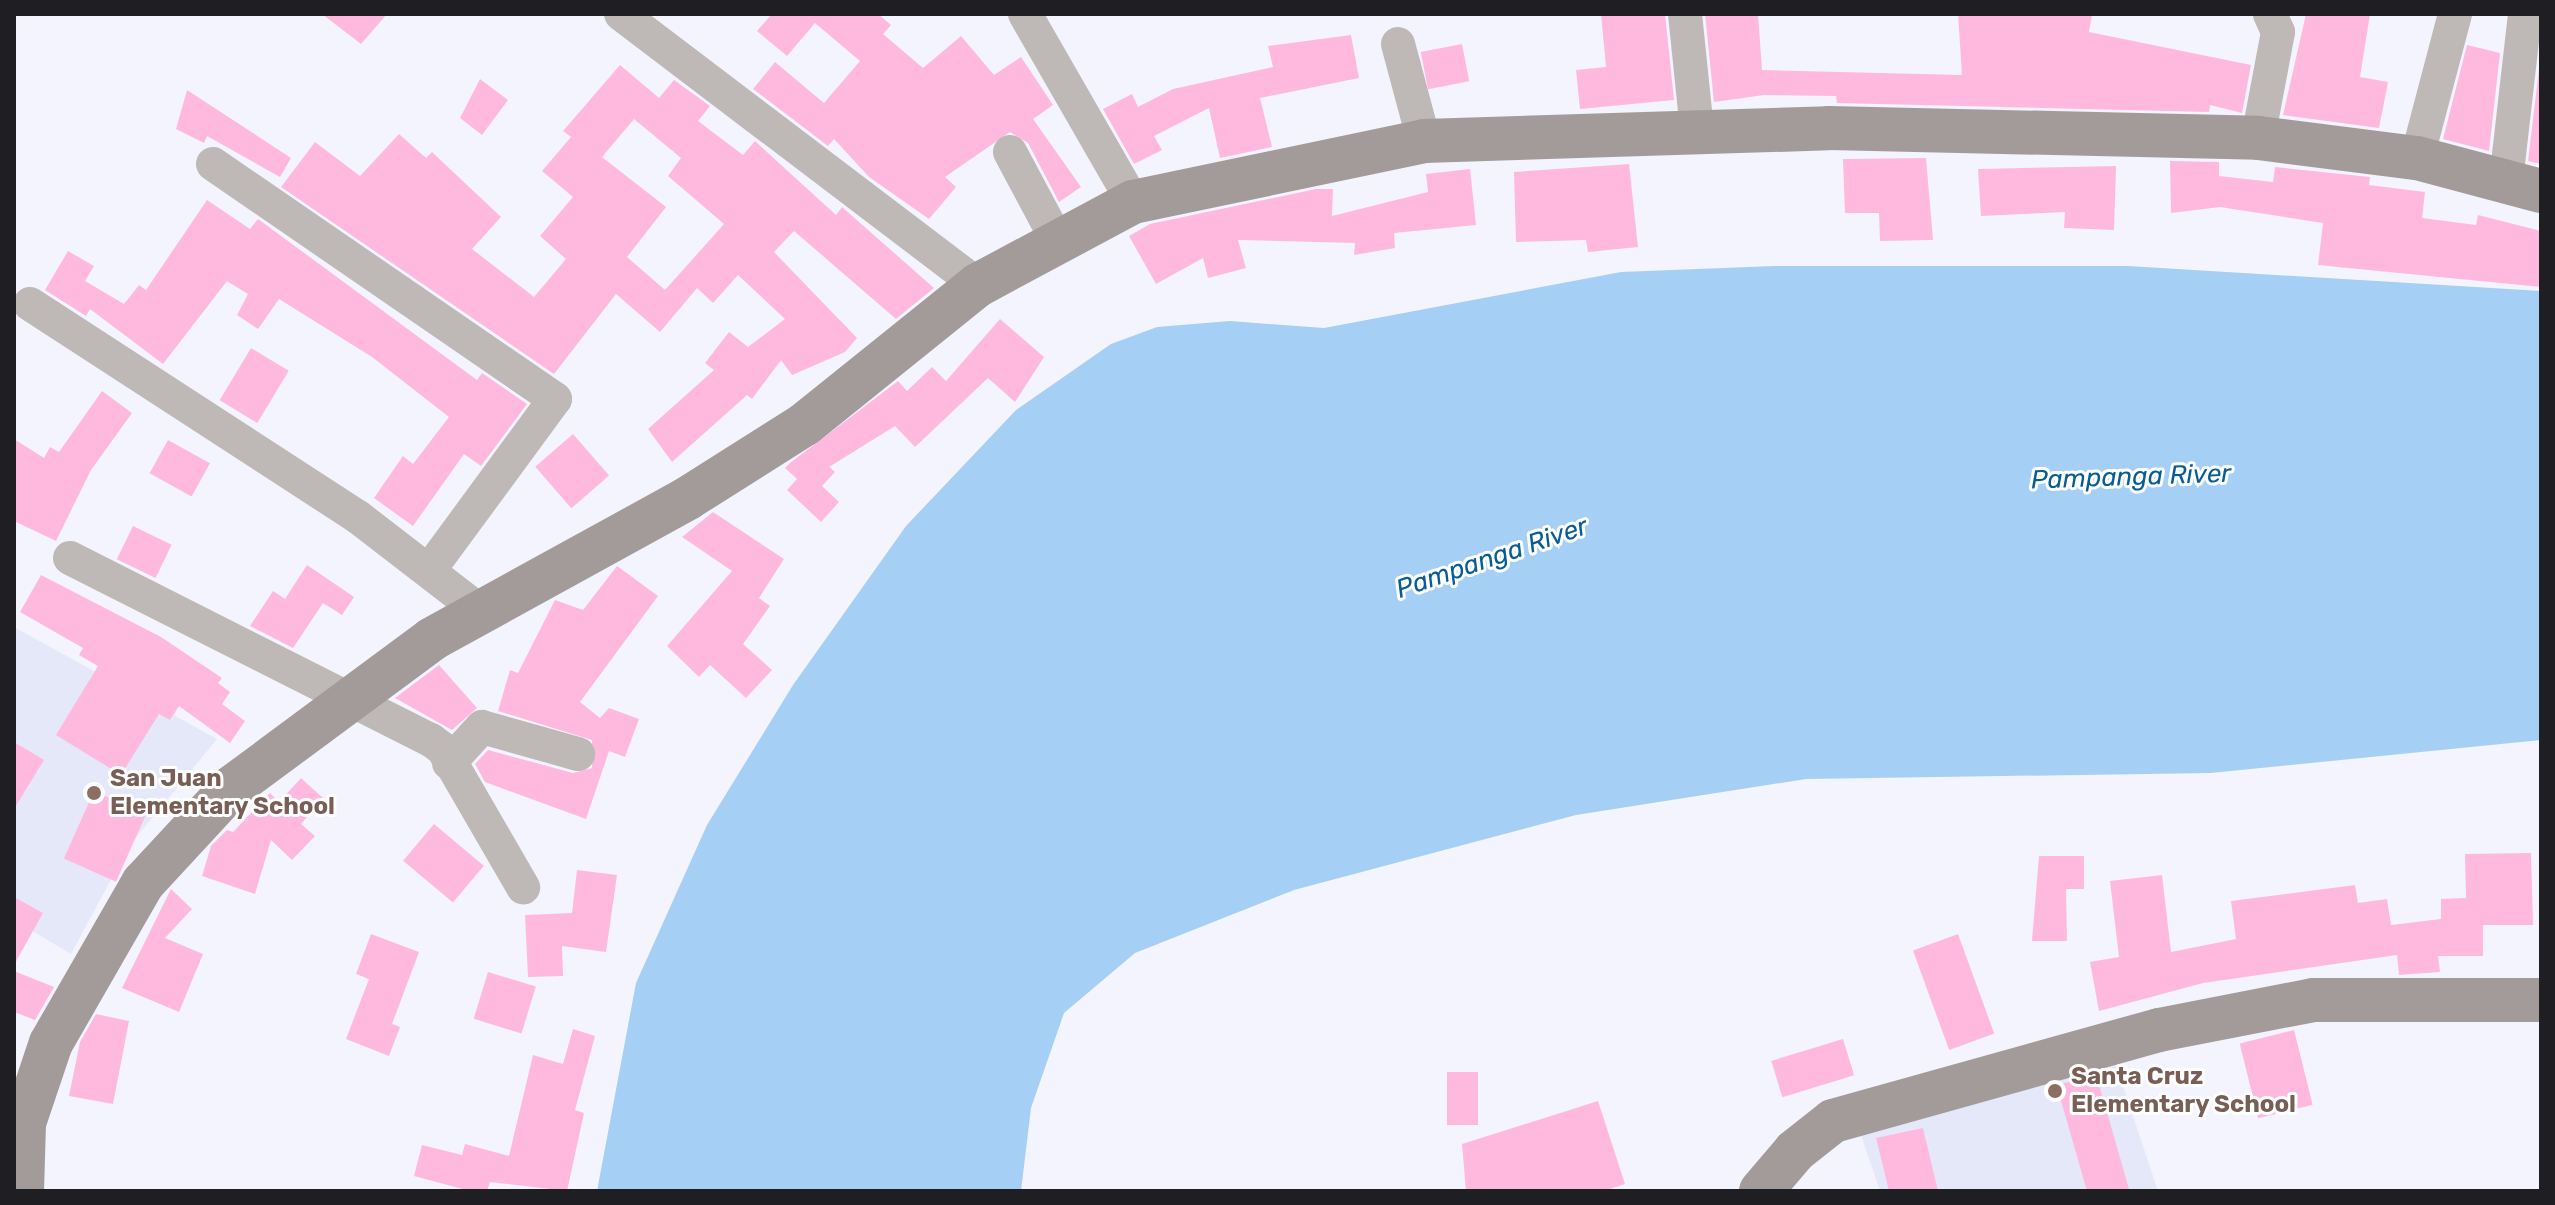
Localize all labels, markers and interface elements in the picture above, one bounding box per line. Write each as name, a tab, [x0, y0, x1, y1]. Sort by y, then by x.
water label: Pampanga River	[2030, 458, 2232, 496]
water label: Pampanga River	[1392, 511, 1592, 605]
place label: San Juan Elementary School	[110, 765, 336, 821]
marker: San Juan Elementary School	[85, 784, 103, 802]
place label: Santa Cruz Elementary School	[2071, 1063, 2297, 1119]
marker: Santa Cruz Elementary School	[2046, 1082, 2064, 1100]

